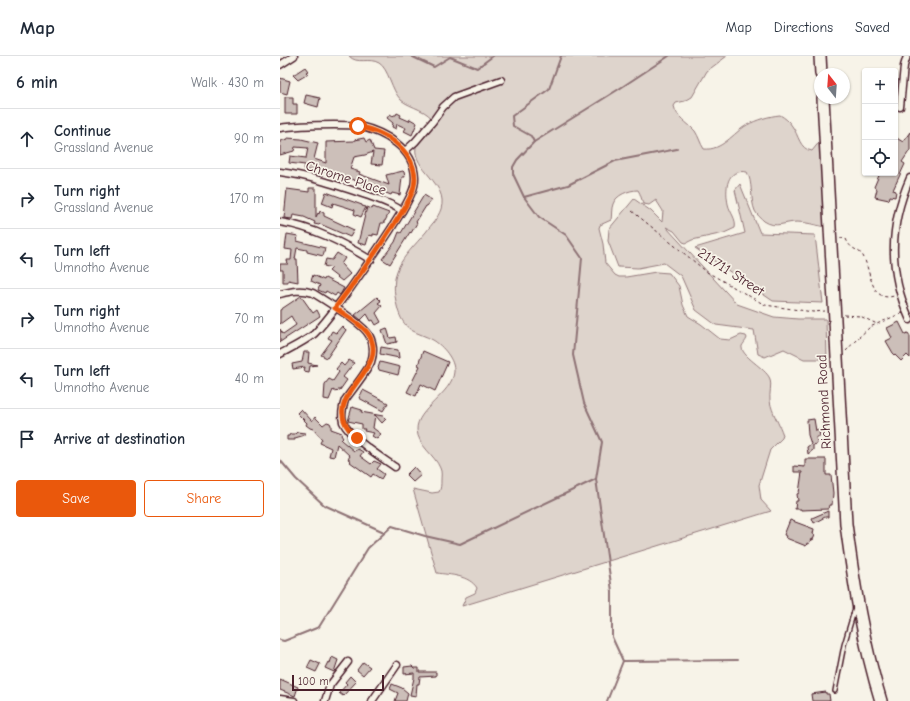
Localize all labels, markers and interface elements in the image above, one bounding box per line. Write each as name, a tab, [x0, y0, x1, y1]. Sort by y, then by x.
text: Map	[20, 17, 55, 39]
text: Map	[725, 19, 752, 36]
text: Directions	[774, 19, 833, 36]
text: Saved	[855, 19, 890, 36]
north arrow	[814, 68, 850, 104]
map controls	[862, 68, 898, 176]
button: +	[862, 68, 898, 104]
text: 6 min	[16, 73, 58, 92]
text: Walk · 430 m	[191, 75, 264, 90]
button: −	[862, 104, 898, 140]
route start	[349, 117, 367, 135]
text: Continue	[54, 122, 111, 140]
icon: ahead	[16, 128, 38, 150]
text: 90 m	[234, 131, 264, 146]
text: Grassland Avenue	[54, 140, 153, 155]
button: locate	[862, 140, 898, 176]
street label: Chrome Place	[303, 157, 389, 199]
text: Turn right	[54, 182, 120, 200]
icon: right	[16, 188, 38, 210]
text: 170 m	[230, 191, 264, 206]
text: Grassland Avenue	[54, 200, 153, 215]
text: Turn left	[54, 242, 110, 260]
street label: 211711 Street	[695, 244, 768, 300]
icon: left	[16, 248, 38, 270]
text: 60 m	[234, 251, 264, 266]
text: Umnotho Avenue	[54, 260, 149, 275]
text: Turn right	[54, 302, 120, 320]
icon: right	[16, 308, 38, 330]
text: 70 m	[235, 311, 264, 326]
text: Umnotho Avenue	[54, 320, 149, 335]
street label: Richmond Road	[813, 354, 835, 450]
text: Turn left	[54, 362, 110, 380]
icon: left	[16, 368, 38, 390]
text: 40 m	[235, 371, 264, 386]
text: Umnotho Avenue	[54, 380, 149, 395]
icon: arrive	[16, 428, 38, 450]
route end	[348, 429, 366, 447]
text: Arrive at destination	[54, 430, 185, 448]
button: Save	[16, 480, 136, 517]
button: Share	[144, 480, 264, 517]
scale bar	[292, 673, 384, 692]
text: 100 m	[298, 675, 329, 688]

